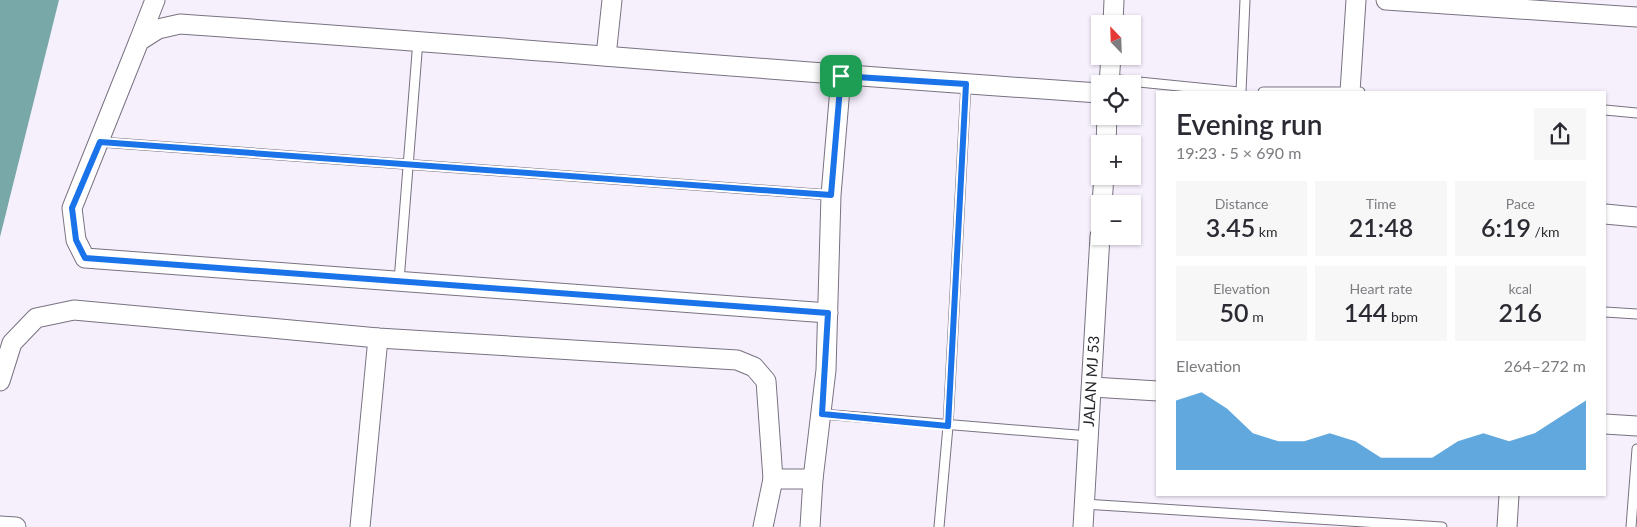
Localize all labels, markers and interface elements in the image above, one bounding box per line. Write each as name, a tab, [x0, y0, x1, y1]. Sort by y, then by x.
north arrow	[1091, 15, 1141, 65]
map controls	[1091, 15, 1141, 245]
pin	[820, 55, 862, 97]
icon: arrive	[827, 62, 855, 90]
button: locate	[1091, 75, 1141, 125]
text: Evening run	[1176, 107, 1322, 141]
button: share	[1534, 108, 1586, 160]
button: +	[1091, 135, 1141, 185]
text: 19:23 · 5 × 690 m	[1176, 143, 1301, 162]
button: −	[1091, 195, 1141, 245]
text: Distance	[1215, 195, 1269, 212]
text: Time	[1366, 195, 1396, 212]
text: Pace	[1506, 195, 1535, 212]
text: 3.45	[1206, 212, 1255, 242]
text: 21:48	[1349, 212, 1413, 242]
text: 6:19	[1481, 212, 1531, 242]
text: km	[1255, 223, 1277, 240]
text: /km	[1531, 223, 1560, 240]
text: Elevation	[1213, 280, 1270, 297]
text: Heart rate	[1350, 280, 1412, 297]
text: kcal	[1508, 280, 1532, 297]
text: 50	[1220, 297, 1249, 327]
text: 144	[1344, 297, 1387, 327]
text: 216	[1499, 297, 1542, 327]
text: m	[1249, 308, 1264, 325]
text: bpm	[1387, 308, 1418, 325]
street label: JALAN MJ 53	[1079, 335, 1102, 427]
text: Elevation	[1176, 356, 1241, 375]
text: 264–272 m	[1504, 356, 1586, 375]

